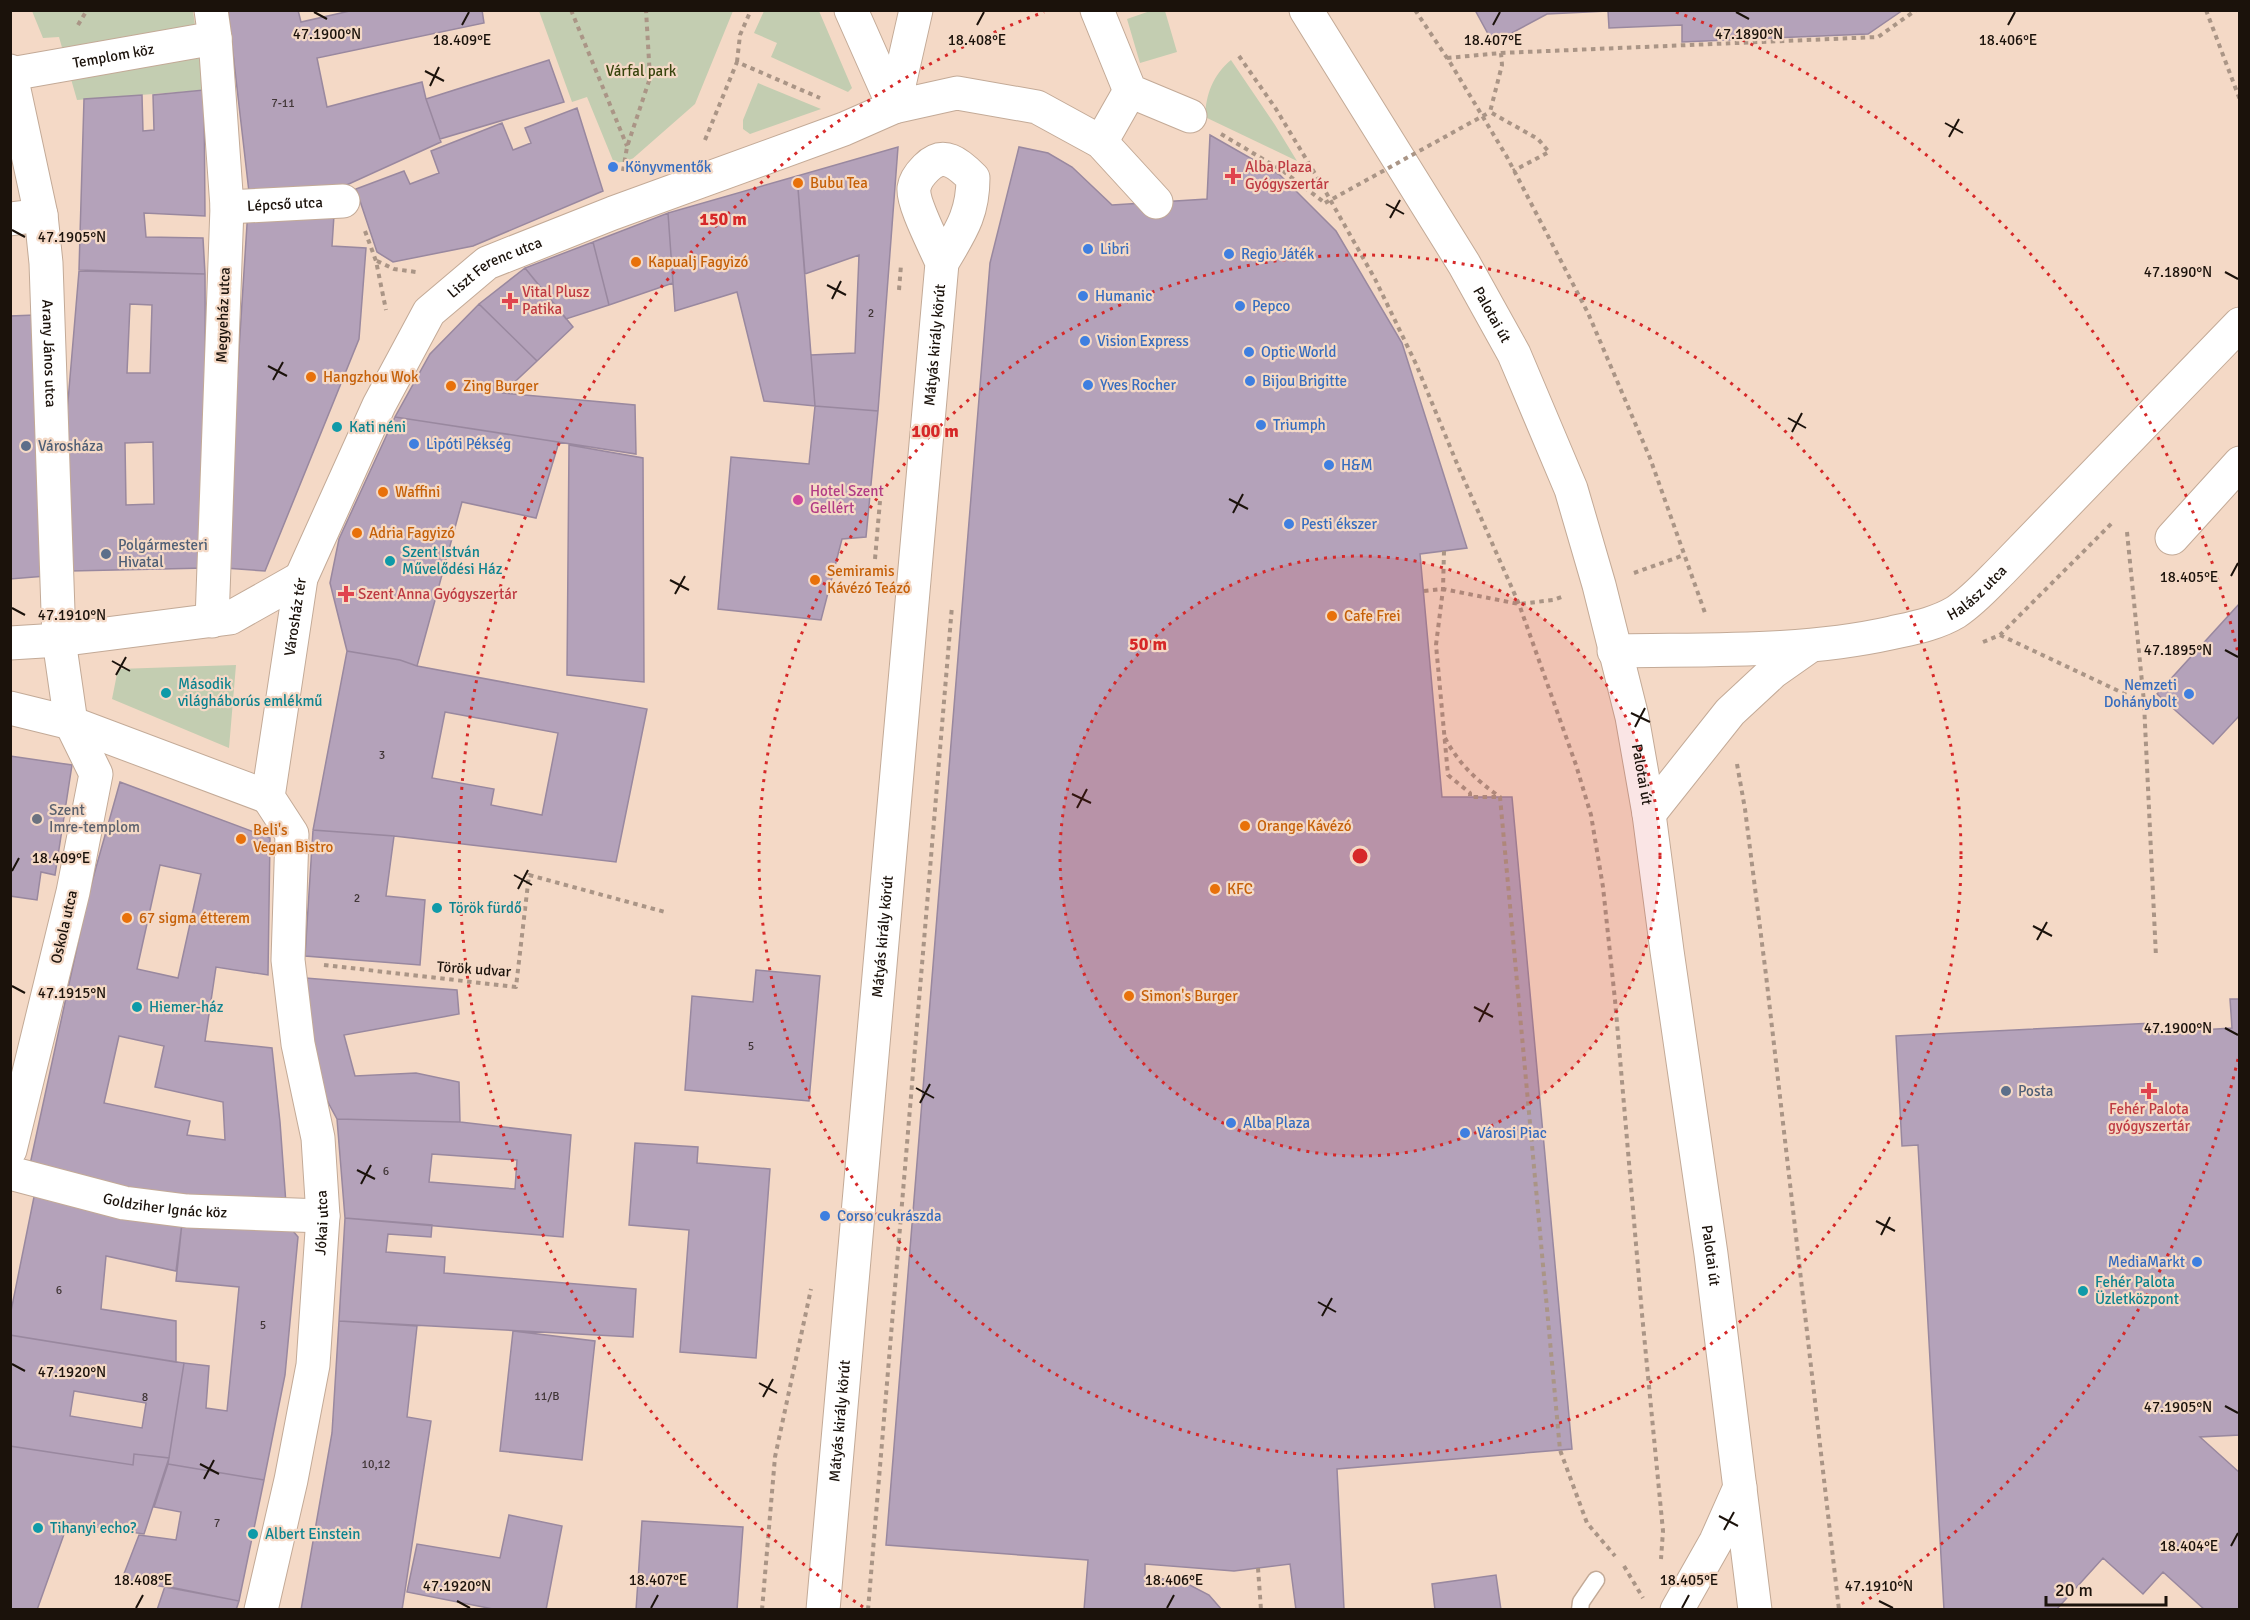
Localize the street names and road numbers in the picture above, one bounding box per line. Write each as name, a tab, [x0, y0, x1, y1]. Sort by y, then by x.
street label: Templom köz	[71, 40, 156, 72]
street label: Lépcső utca	[247, 193, 323, 215]
street label: Liszt Ferenc utca	[443, 233, 544, 302]
street label: Megyeház utca	[212, 267, 234, 363]
street label: Mátyás király körút	[920, 283, 949, 407]
street label: Palotai út	[1469, 283, 1515, 346]
street label: Arany János utca	[38, 299, 60, 408]
street label: Halász utca	[1944, 561, 2011, 624]
street label: Városház tér	[280, 576, 310, 657]
street label: Palotai út	[1628, 743, 1656, 806]
street label: Mátyás király körút	[868, 875, 897, 998]
street label: Oskola utca	[47, 889, 81, 965]
street label: Török udvar	[436, 957, 512, 981]
street label: Goldziher Ignác köz	[101, 1189, 228, 1221]
street label: Jókai utca	[311, 1190, 332, 1256]
street label: Palotai út	[1698, 1224, 1724, 1287]
street label: Mátyás király körút	[825, 1359, 854, 1482]

